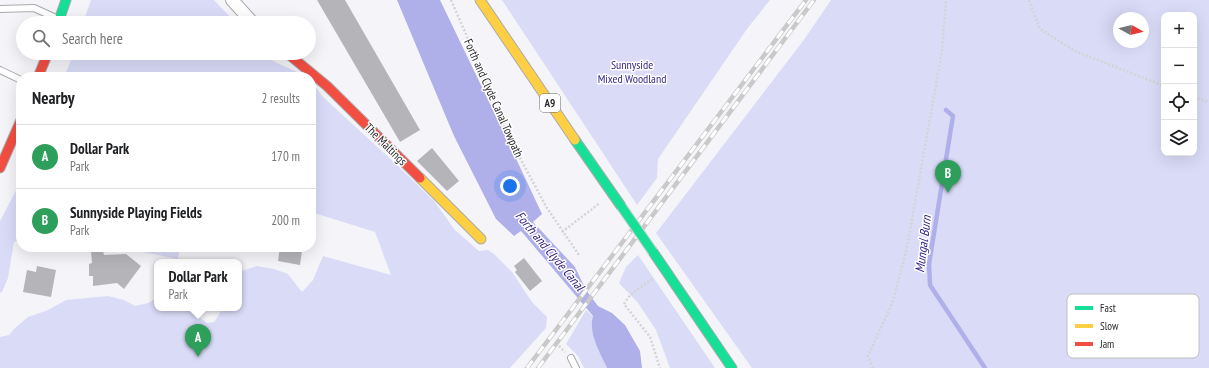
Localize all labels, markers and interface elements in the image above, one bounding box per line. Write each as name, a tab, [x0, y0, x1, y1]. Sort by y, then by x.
north arrow	[1113, 12, 1149, 48]
map controls	[1161, 12, 1197, 156]
button: +	[1161, 12, 1197, 48]
search box	[16, 16, 316, 60]
icon: search	[30, 27, 52, 49]
text: Search here	[62, 29, 123, 48]
street label: Forth and Clyde Canal Towpath	[461, 36, 527, 160]
button: −	[1161, 48, 1197, 84]
park label: Sunnyside Mixed Woodland	[598, 57, 666, 86]
button: locate	[1161, 84, 1197, 120]
text: Nearby	[32, 87, 75, 109]
text: 2 results	[261, 90, 300, 107]
road number: A9	[540, 94, 560, 112]
street label: The Maltings	[362, 120, 410, 168]
button: layers	[1161, 120, 1197, 156]
text: Dollar Park	[70, 139, 129, 158]
text: A	[42, 148, 48, 165]
text: 170 m	[271, 148, 300, 165]
text: Park	[70, 158, 89, 175]
pin: B	[935, 160, 961, 193]
your location	[500, 176, 520, 196]
text: Sunnyside Playing Fields	[70, 203, 202, 222]
water label: Forth and Clyde Canal	[512, 208, 590, 296]
text: B	[42, 212, 48, 229]
text: 200 m	[271, 212, 300, 229]
water label: Mungal Burn	[911, 213, 935, 273]
text: Park	[70, 222, 89, 239]
popup	[154, 259, 242, 311]
text: Dollar Park	[168, 267, 228, 286]
text: Park	[168, 286, 188, 303]
legend	[1067, 294, 1199, 358]
text: Fast	[1100, 301, 1116, 315]
text: Slow	[1100, 319, 1119, 333]
pin: A	[185, 324, 211, 357]
text: Jam	[1099, 337, 1114, 351]

